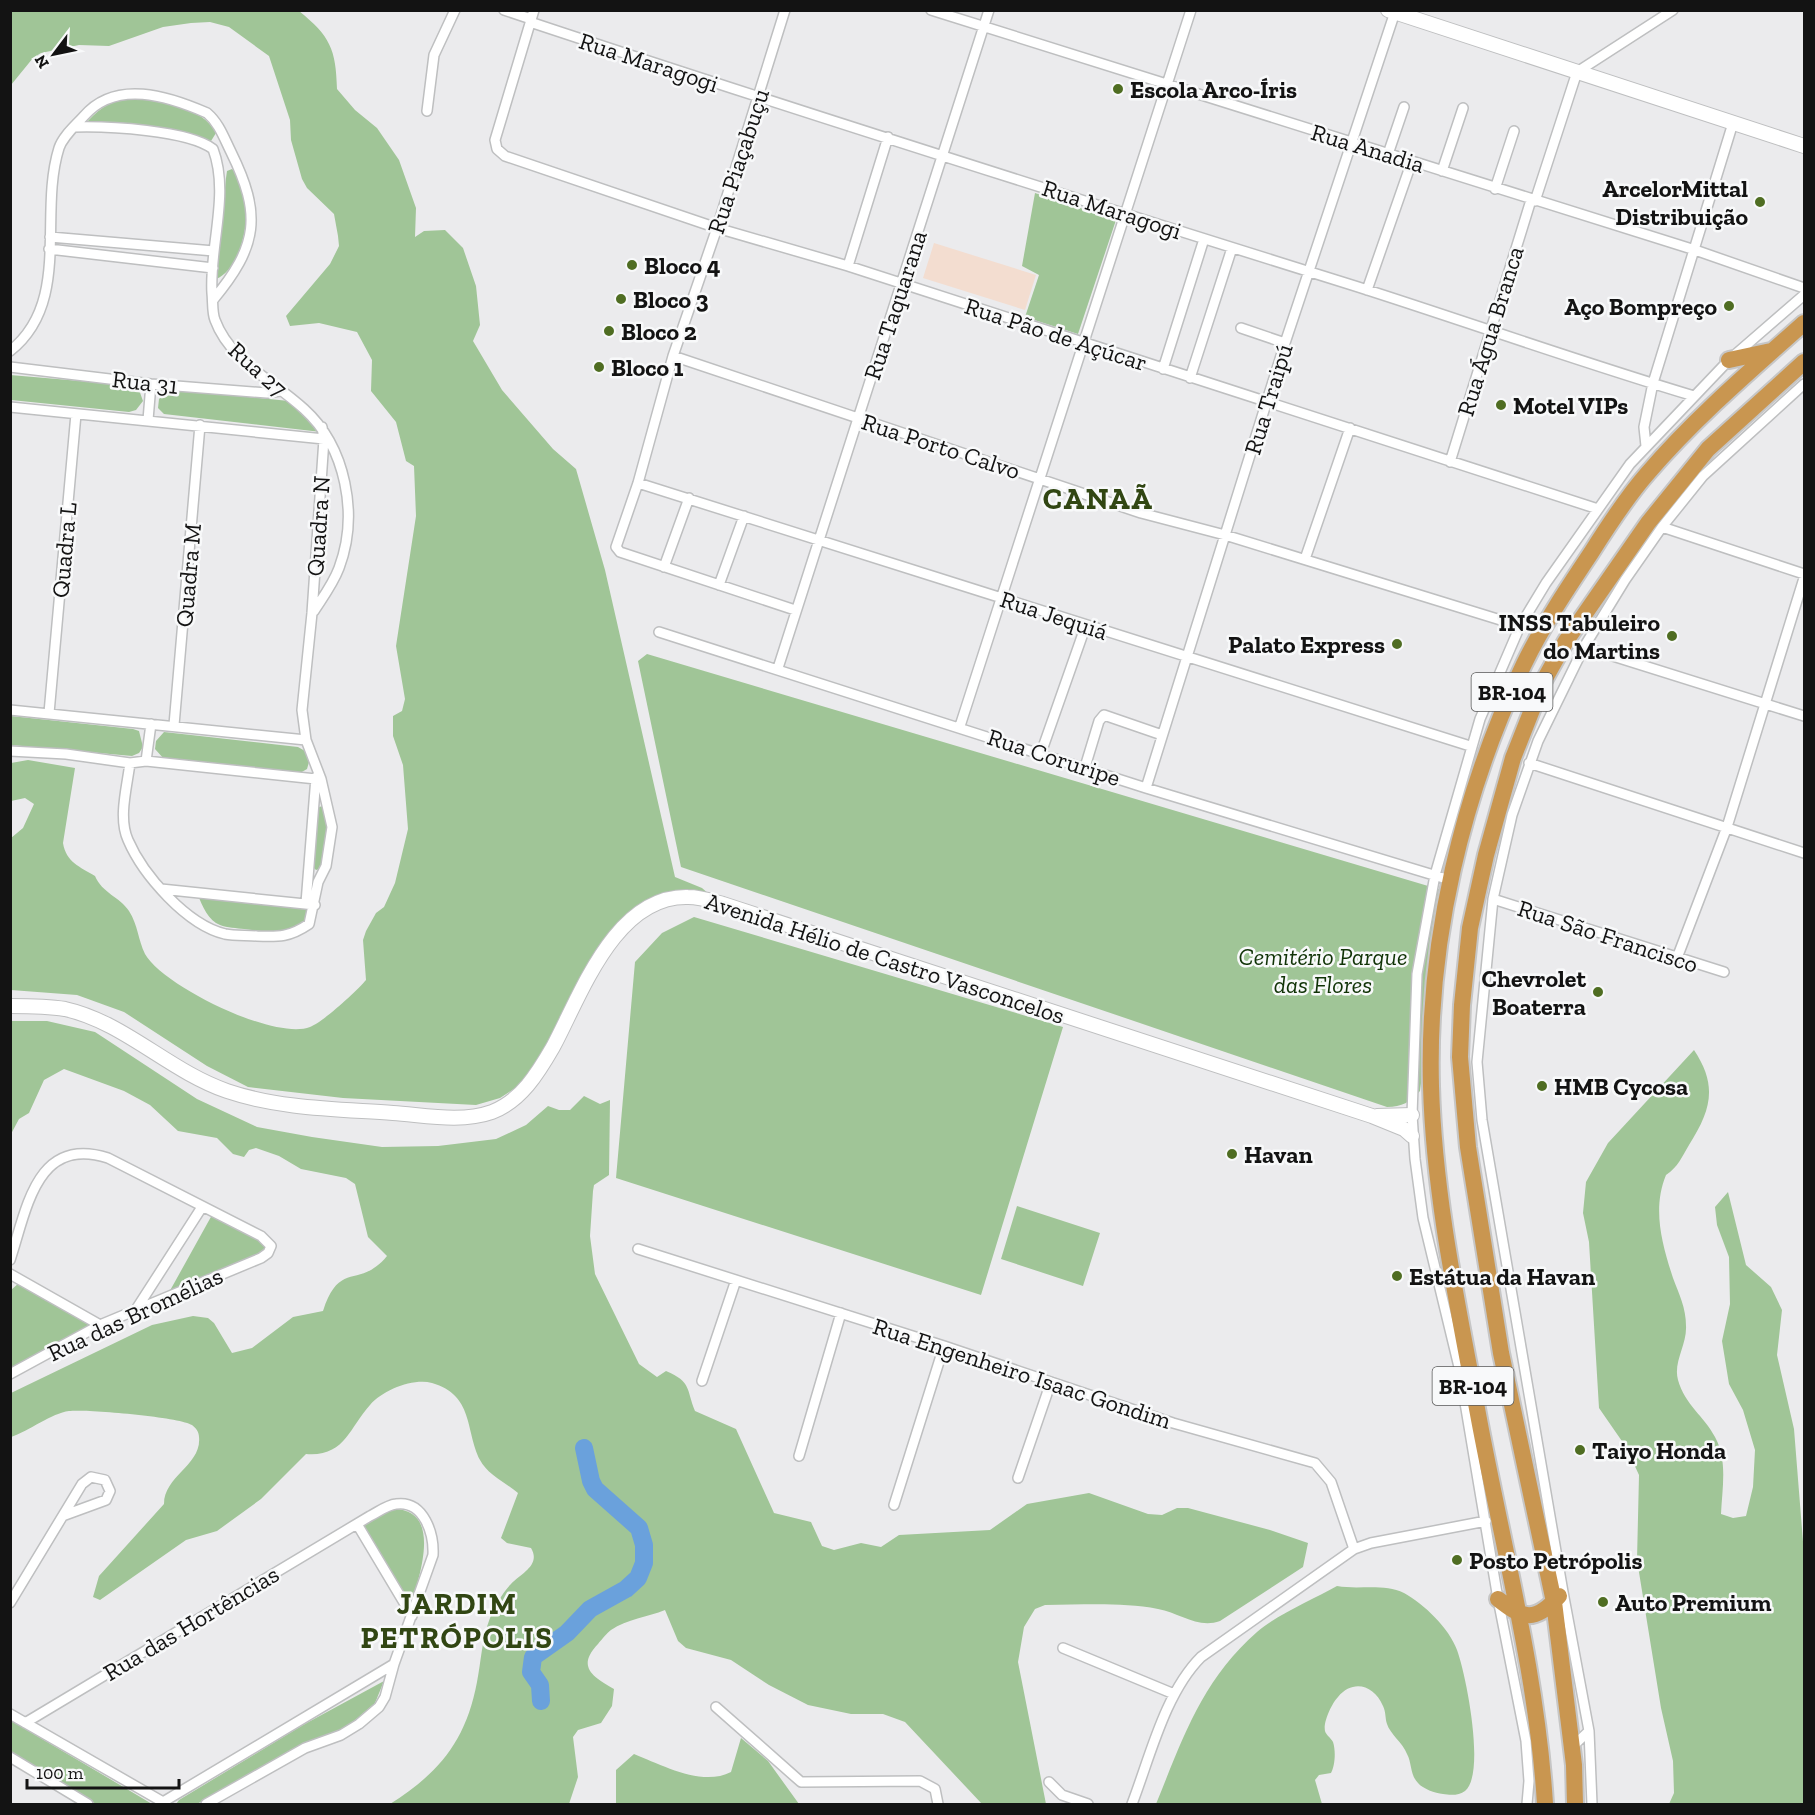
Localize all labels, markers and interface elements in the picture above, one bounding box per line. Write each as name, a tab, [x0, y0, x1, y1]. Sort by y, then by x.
north arrow	[24, 24, 84, 84]
street label: Rua Maragogi	[576, 26, 723, 98]
text: N	[30, 51, 53, 72]
place label: Escola Arco-Íris	[1130, 75, 1297, 104]
marker: Escola Arco-Íris	[1111, 82, 1125, 96]
street label: Rua Piaçabuçu	[701, 84, 775, 237]
street label: Rua Anadia	[1308, 117, 1429, 179]
street label: Rua Maragogi	[1039, 173, 1186, 245]
place label: ArcelorMittal Distribuição	[1602, 174, 1748, 231]
marker: ArcelorMittal Distribuição	[1753, 195, 1767, 209]
street label: Rua Taquarana	[857, 226, 933, 383]
street label: Rua Água Branca	[1450, 242, 1530, 419]
place label: Bloco 4	[644, 251, 721, 280]
marker: Bloco 4	[625, 258, 639, 272]
place label: Bloco 3	[633, 285, 709, 314]
street label: Rua Pão de Açúcar	[961, 291, 1151, 377]
marker: Bloco 3	[614, 292, 628, 306]
place label: Aço Bompreço	[1564, 292, 1717, 321]
marker: Aço Bompreço	[1722, 299, 1736, 313]
place label: Bloco 2	[621, 317, 697, 346]
marker: Bloco 2	[602, 324, 616, 338]
street label: Rua 27	[223, 335, 293, 403]
street label: Rua Traipú	[1237, 340, 1299, 458]
place label: Bloco 1	[611, 353, 684, 382]
marker: Bloco 1	[592, 360, 606, 374]
street label: Rua 31	[111, 364, 179, 400]
place label: Motel VIPs	[1513, 391, 1628, 420]
marker: Motel VIPs	[1494, 398, 1508, 412]
street label: Rua Porto Calvo	[858, 407, 1024, 485]
street label: Quadra N	[300, 475, 336, 577]
district label: CANAÃ	[1043, 481, 1153, 517]
street label: Quadra L	[45, 501, 83, 599]
street label: Quadra M	[169, 522, 207, 628]
street label: Rua Jequiá	[997, 584, 1112, 646]
place label: INSS Tabuleiro do Martins	[1499, 608, 1660, 665]
marker: INSS Tabuleiro do Martins	[1665, 629, 1679, 643]
place label: Palato Express	[1228, 630, 1385, 659]
marker: Palato Express	[1390, 637, 1404, 651]
road number: BR-104	[1472, 673, 1552, 711]
street label: Rua Coruripe	[984, 722, 1124, 792]
street label: Avenida Hélio de Castro Vasconcelos	[702, 886, 1068, 1030]
street label: Rua São Francisco	[1514, 893, 1702, 979]
park label: Cemitério Parque das Flores	[1239, 942, 1407, 999]
place label: Chevrolet Boaterra	[1482, 964, 1586, 1021]
marker: Chevrolet Boaterra	[1591, 985, 1605, 999]
place label: HMB Cycosa	[1554, 1072, 1688, 1101]
marker: HMB Cycosa	[1535, 1079, 1549, 1093]
place label: Havan	[1244, 1140, 1313, 1169]
marker: Havan	[1225, 1147, 1239, 1161]
street label: Rua das Bromélias	[43, 1261, 227, 1367]
place label: Estátua da Havan	[1409, 1262, 1595, 1291]
marker: Estátua da Havan	[1390, 1269, 1404, 1283]
street label: Rua Engenheiro Isaac Gondim	[869, 1311, 1175, 1435]
road number: BR-104	[1432, 1367, 1514, 1405]
place label: Taiyo Honda	[1592, 1436, 1726, 1465]
marker: Taiyo Honda	[1573, 1443, 1587, 1457]
place label: Posto Petrópolis	[1469, 1546, 1643, 1575]
marker: Posto Petrópolis	[1450, 1553, 1464, 1567]
street label: Rua das Hortências	[98, 1559, 284, 1687]
district label: JARDIM PETRÓPOLIS	[360, 1586, 554, 1656]
place label: Auto Premium	[1615, 1588, 1772, 1617]
marker: Auto Premium	[1596, 1595, 1610, 1609]
scale bar	[27, 1752, 178, 1790]
text: 100 m	[36, 1762, 84, 1784]

